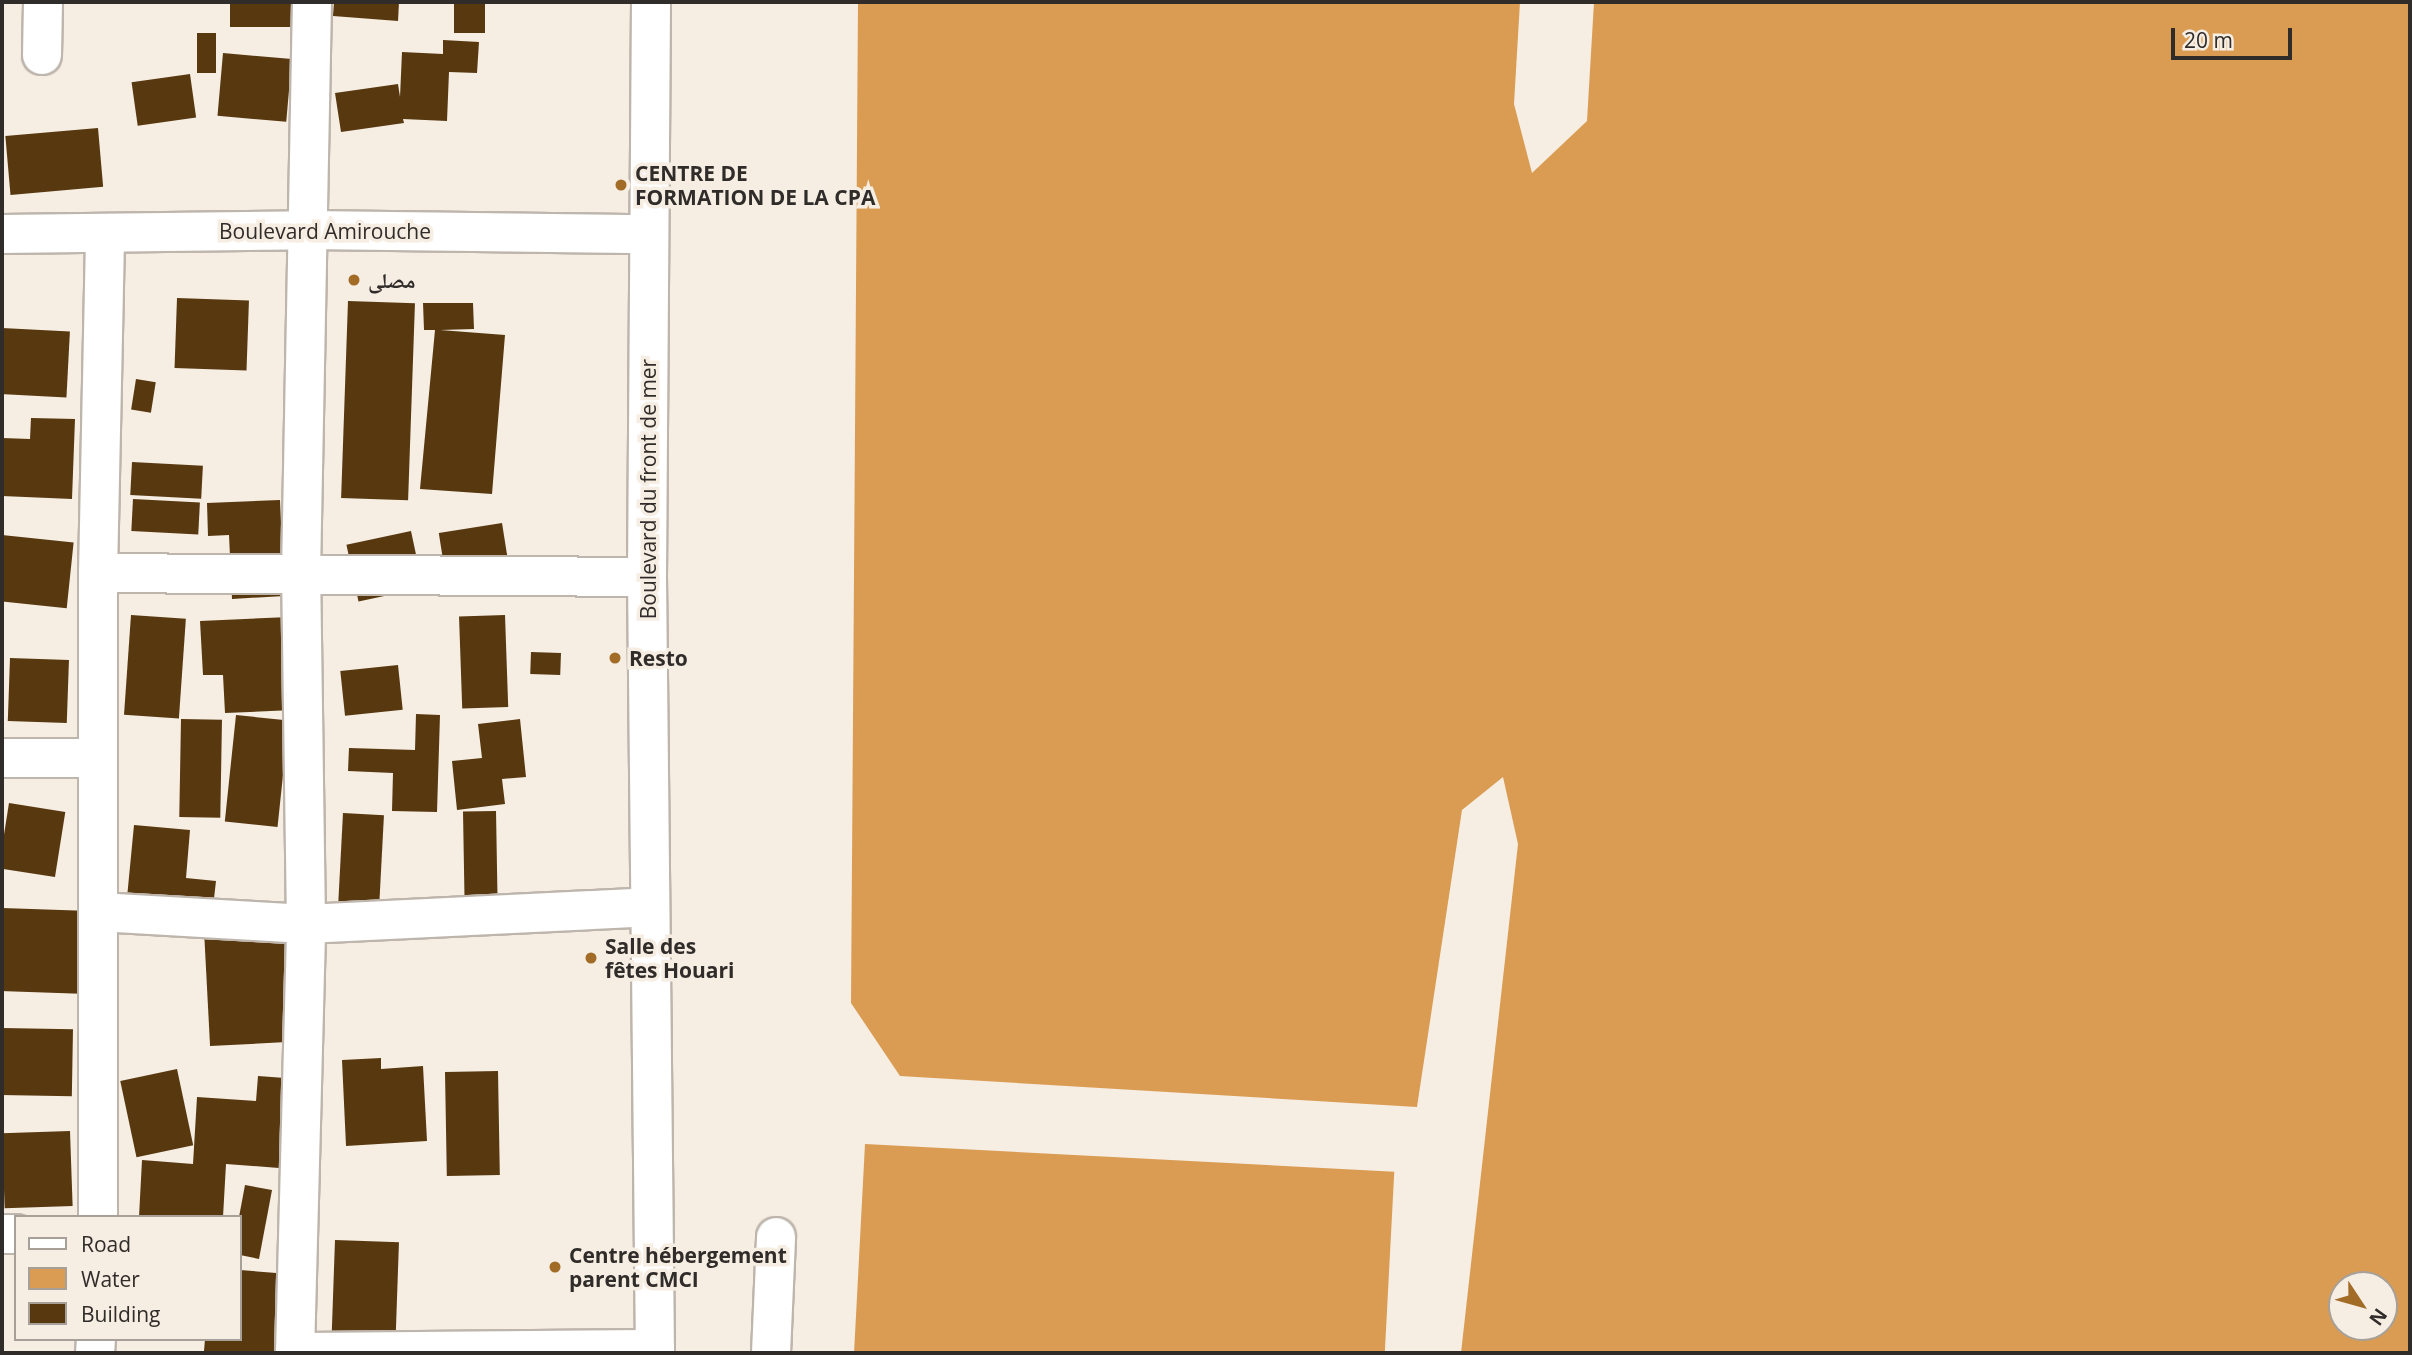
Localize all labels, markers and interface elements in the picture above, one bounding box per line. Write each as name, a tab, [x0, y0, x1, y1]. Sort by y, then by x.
scale bar	[2174, 14, 2295, 58]
text: 20 m	[2184, 26, 2233, 54]
place label: CENTRE DE FORMATION DE LA CPA	[635, 160, 875, 210]
marker: CENTRE DE FORMATION DE LA CPA	[613, 177, 629, 193]
street label: Boulevard Amirouche	[219, 218, 431, 244]
place label: مصلى	[368, 267, 415, 293]
marker: مصلى	[346, 272, 362, 288]
street label: Boulevard du front de mer	[635, 359, 661, 619]
place label: Resto	[629, 645, 688, 671]
marker: Resto	[607, 650, 623, 666]
place label: Salle des fêtes Houari	[605, 933, 734, 983]
marker: Salle des fêtes Houari	[583, 950, 599, 966]
legend	[14, 1215, 242, 1341]
text: Road	[81, 1230, 131, 1258]
place label: Centre hébergement parent CMCI	[569, 1242, 787, 1292]
marker: Centre hébergement parent CMCI	[547, 1259, 563, 1275]
text: Water	[81, 1265, 140, 1293]
north arrow	[2328, 1271, 2398, 1341]
text: Building	[81, 1300, 160, 1328]
text: N	[2363, 1303, 2393, 1331]

